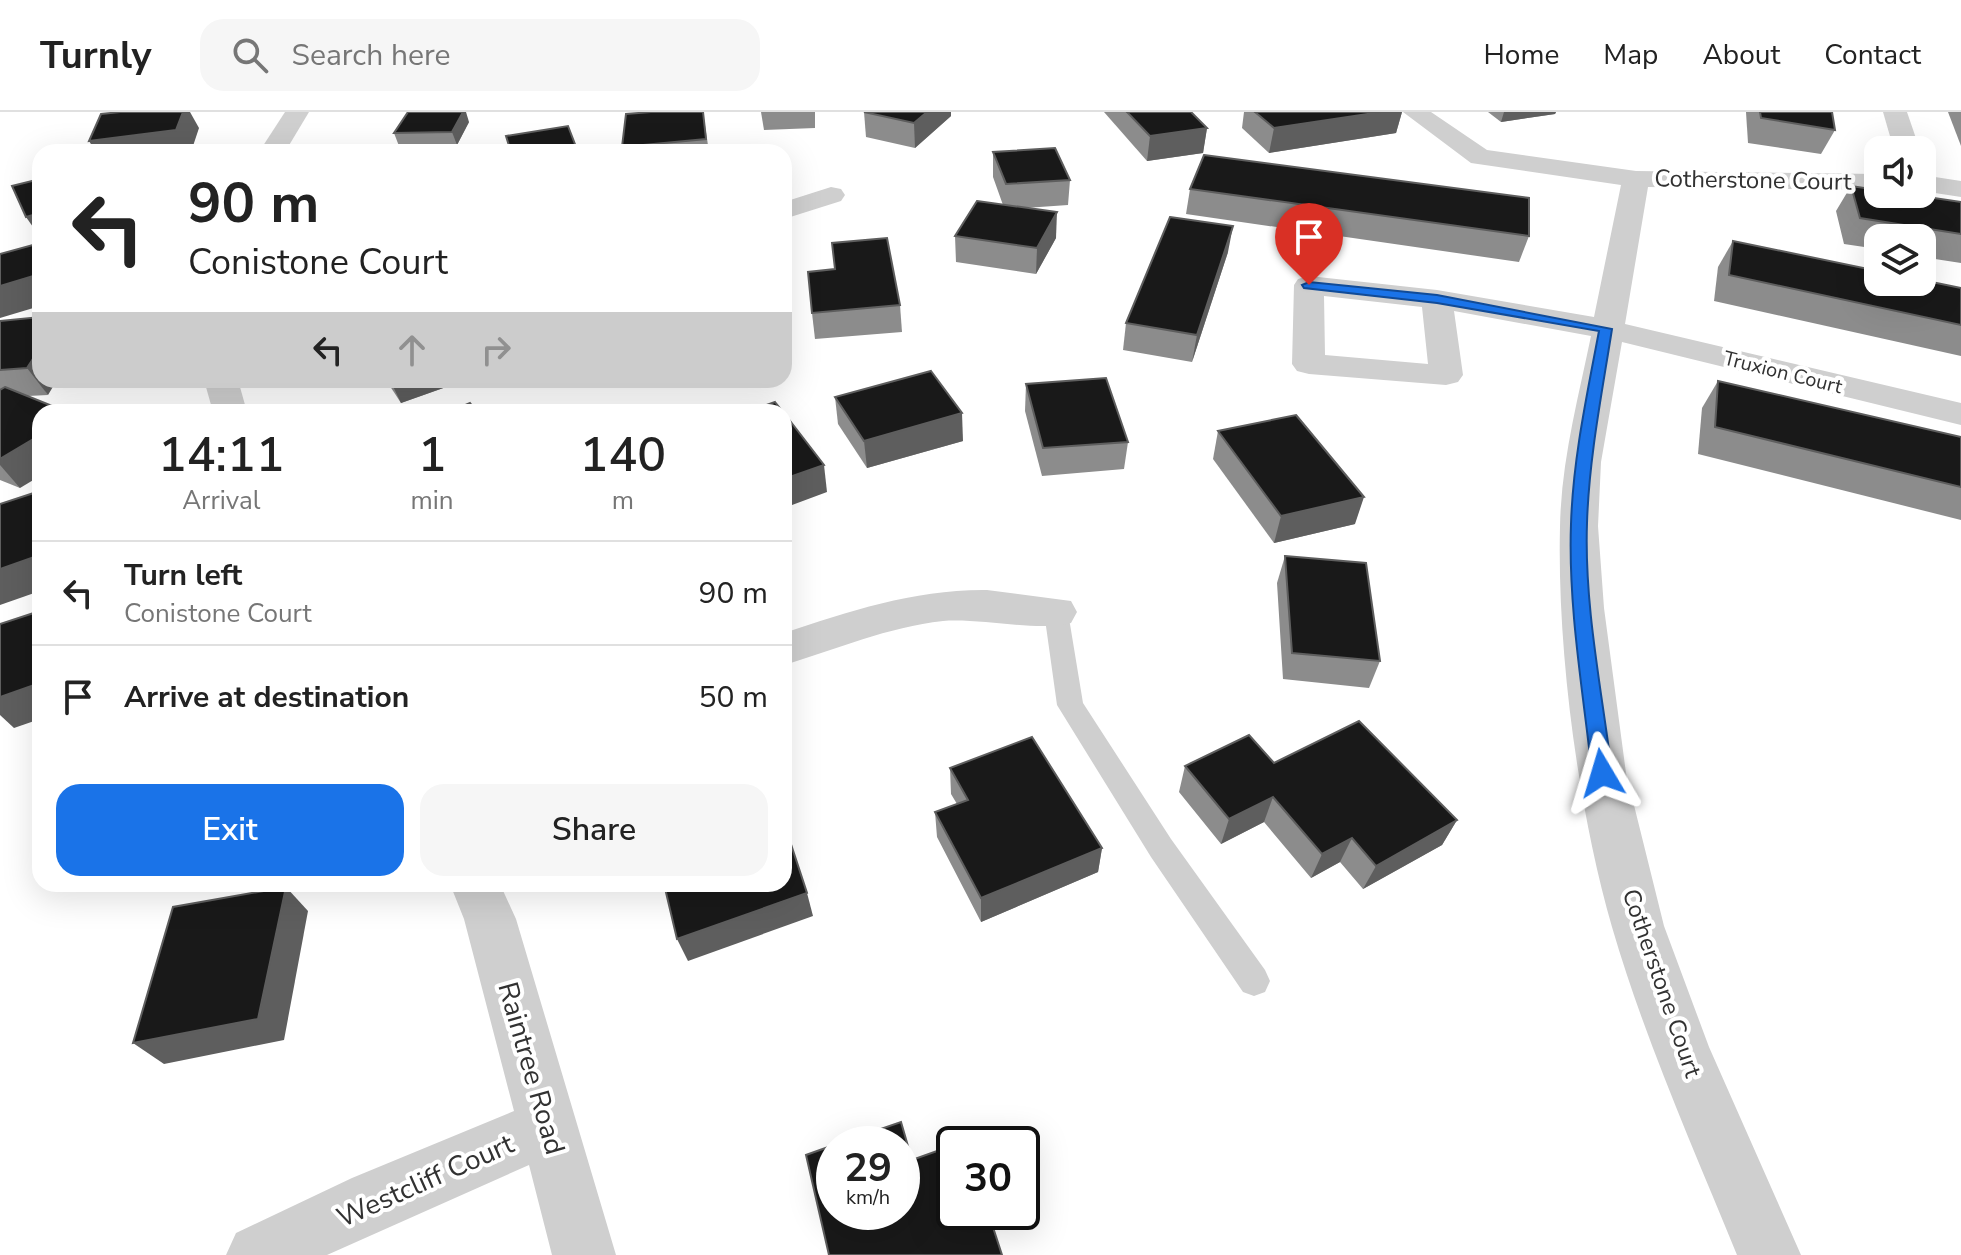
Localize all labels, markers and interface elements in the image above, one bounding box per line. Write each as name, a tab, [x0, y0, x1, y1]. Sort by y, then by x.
search box	[200, 19, 760, 91]
text: Turnly	[40, 30, 152, 81]
icon: search	[228, 33, 272, 77]
text: Search here	[292, 35, 451, 76]
text: Home	[1484, 36, 1559, 74]
text: Map	[1603, 36, 1658, 74]
text: About	[1702, 36, 1780, 74]
text: Contact	[1824, 36, 1921, 74]
map controls	[1864, 136, 1936, 296]
button: sound	[1864, 136, 1936, 208]
street label: Cotherstone Court	[1654, 162, 1852, 198]
text: 90 m	[188, 165, 319, 242]
icon: left	[56, 176, 160, 280]
pin	[1275, 203, 1343, 285]
icon: arrive	[1287, 215, 1331, 259]
button: layers	[1864, 224, 1936, 296]
text: Conistone Court	[188, 238, 448, 287]
icon: left	[306, 328, 350, 372]
icon: ahead	[390, 328, 434, 372]
icon: right	[474, 328, 518, 372]
street label: Truxion Court	[1721, 345, 1846, 401]
text: 14:11	[158, 422, 285, 488]
text: 1	[418, 422, 446, 488]
text: 140	[580, 422, 666, 488]
text: Arrival	[182, 483, 260, 518]
text: min	[411, 483, 454, 518]
text: m	[612, 483, 634, 518]
text: Turn left	[124, 555, 242, 596]
icon: left	[56, 571, 100, 615]
text: 90 m	[699, 573, 768, 614]
text: Conistone Court	[124, 596, 312, 631]
icon: arrive	[56, 675, 100, 719]
text: Arrive at destination	[124, 677, 409, 718]
text: 50 m	[699, 677, 768, 718]
position arrow	[1560, 731, 1644, 815]
button: Exit	[56, 784, 404, 876]
button: Share	[420, 784, 768, 876]
street label: Cotherstone Court	[1615, 885, 1709, 1082]
street label: Raintree Road	[488, 978, 574, 1159]
street label: Westcliff Court	[331, 1125, 520, 1237]
speed limit sign: 30	[936, 1126, 1040, 1230]
text: 29	[844, 1141, 892, 1195]
text: km/h	[846, 1184, 890, 1211]

